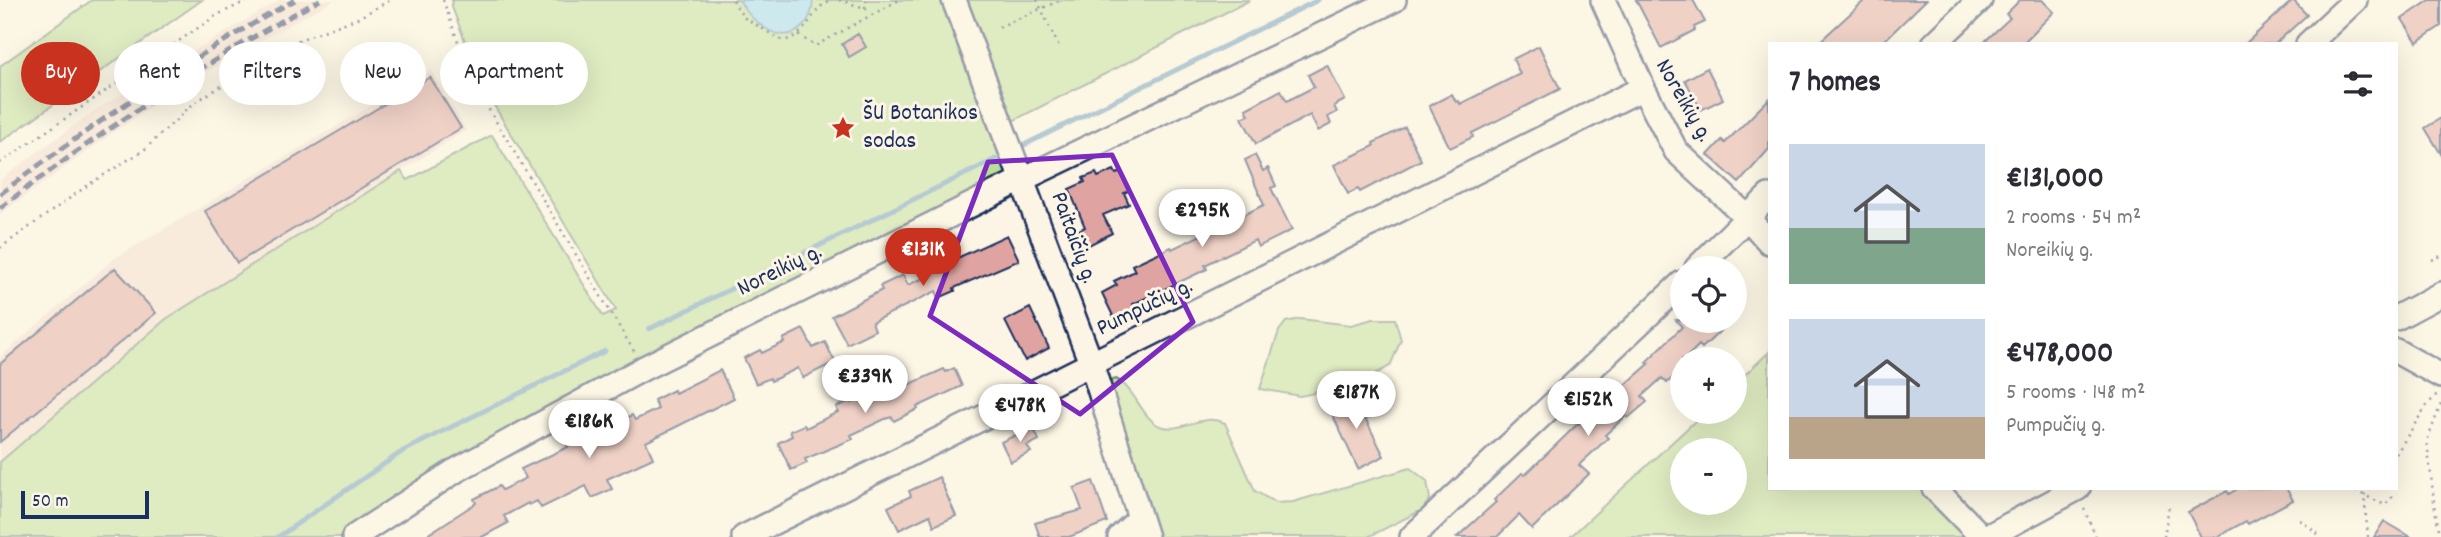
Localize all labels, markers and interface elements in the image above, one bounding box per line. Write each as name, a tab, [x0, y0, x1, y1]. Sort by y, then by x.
chip: Buy	[21, 42, 100, 105]
chip: Rent	[114, 42, 205, 105]
chip: Filters	[219, 42, 326, 105]
chip: New	[340, 42, 426, 105]
chip: Apartment	[440, 42, 588, 105]
street label: Noreikių g.	[1646, 53, 1720, 149]
text: 7 homes	[1789, 63, 1881, 106]
icon: filters	[2339, 65, 2377, 103]
place label: ŠU Botanikos sodas	[863, 97, 978, 159]
place icon: ŠU Botanikos sodas	[829, 114, 857, 142]
text: €131,000	[2006, 159, 2104, 202]
icon: home	[1845, 172, 1929, 256]
street label: Paitaičių g.	[1041, 187, 1105, 289]
pin: €295K	[1153, 190, 1251, 249]
text: €295K	[1175, 195, 1229, 228]
text: 2 rooms · 54 m²	[2006, 202, 2141, 235]
pin: €131K	[874, 229, 972, 288]
text: €131K	[901, 234, 945, 267]
text: Noreikių g.	[2006, 235, 2093, 268]
street label: Noreikių g.	[732, 236, 828, 306]
map controls	[1670, 256, 1747, 515]
button: locate	[1670, 256, 1747, 333]
street label: Pumpučių g.	[1091, 270, 1199, 346]
text: €478,000	[2006, 334, 2113, 377]
button: +	[1670, 347, 1747, 424]
icon: home	[1845, 347, 1929, 431]
pin: €339K	[816, 356, 914, 415]
text: €339K	[838, 361, 892, 394]
pin: €187K	[1307, 372, 1405, 431]
text: €187K	[1333, 377, 1379, 410]
text: 5 rooms · 148 m²	[2006, 377, 2145, 410]
pin: €152K	[1539, 378, 1637, 438]
pin: €478K	[971, 384, 1069, 444]
text: €152K	[1563, 384, 1613, 417]
text: €478K	[994, 390, 1046, 423]
pin: €186K	[540, 400, 638, 460]
text: €186K	[565, 406, 614, 439]
text: Pumpučių g.	[2006, 410, 2105, 443]
button: −	[1670, 438, 1747, 515]
scale bar	[21, 488, 149, 520]
text: 50 m	[32, 489, 69, 516]

